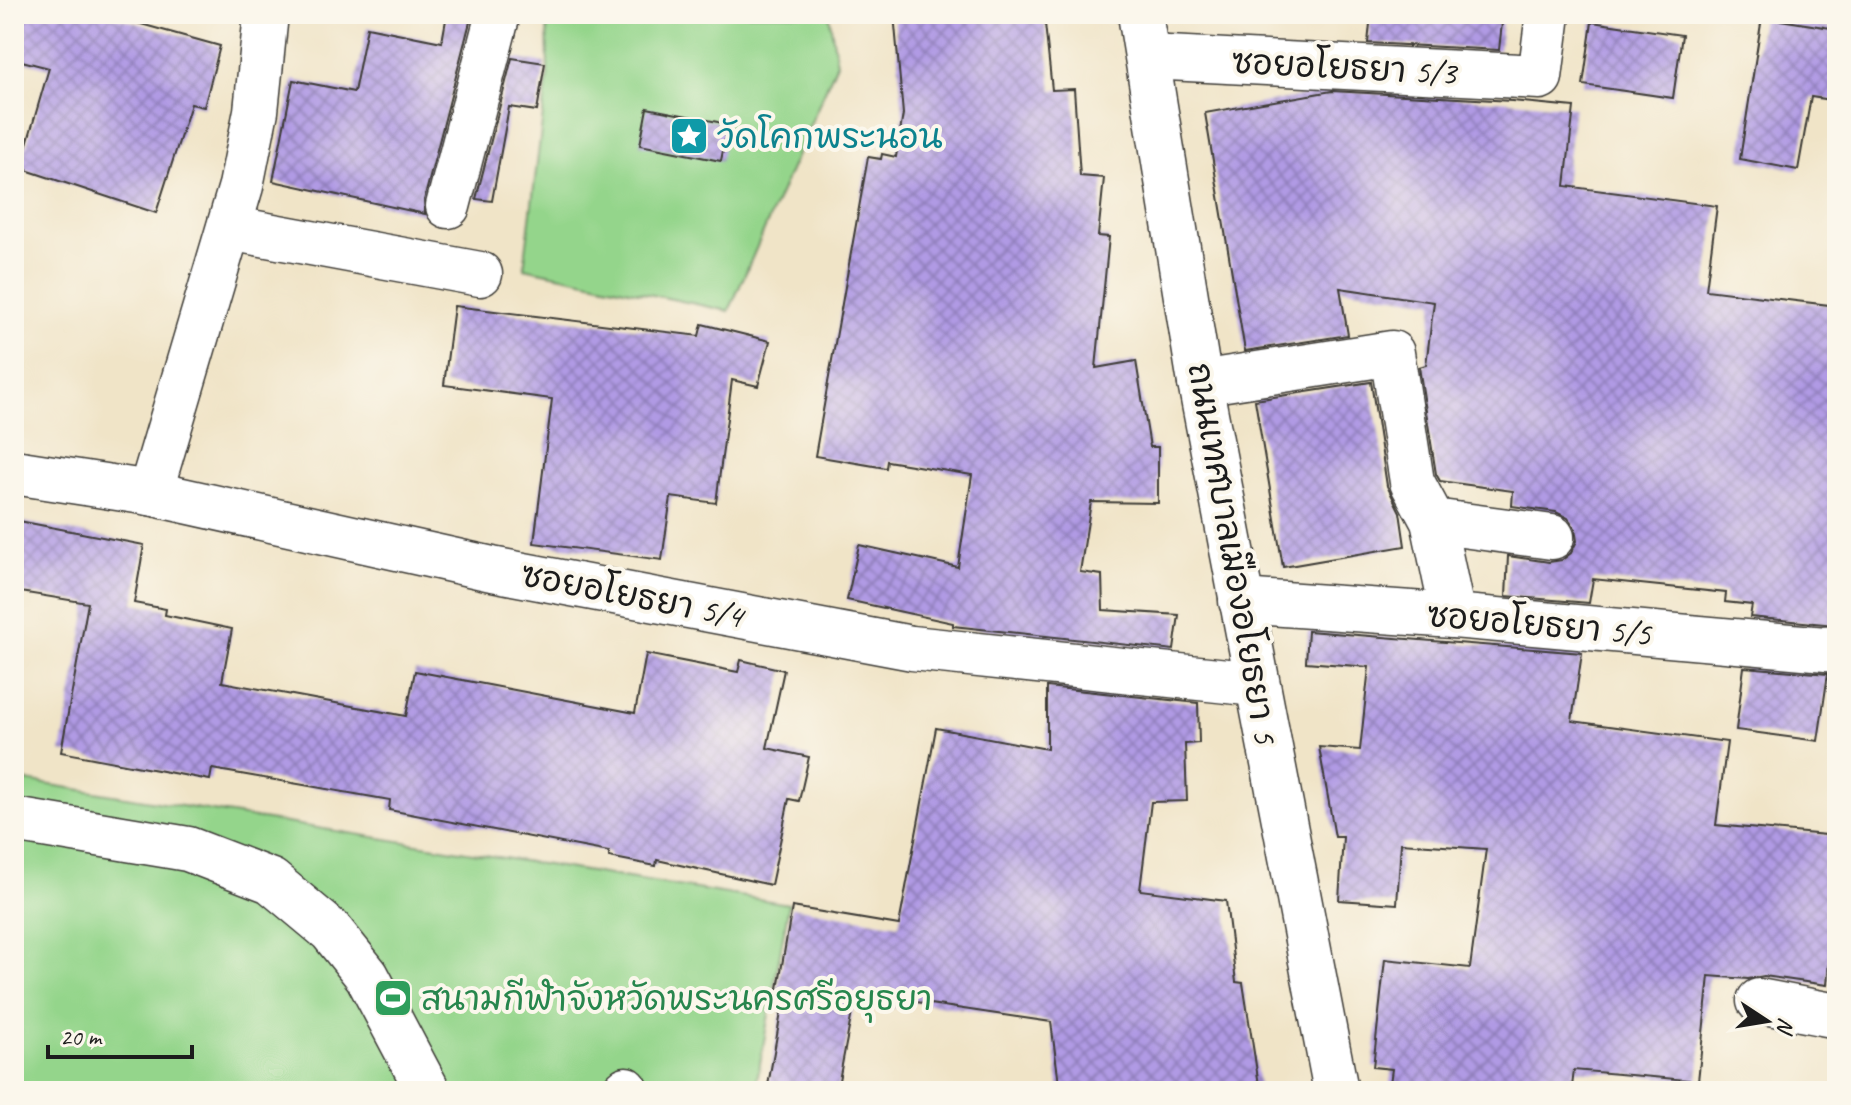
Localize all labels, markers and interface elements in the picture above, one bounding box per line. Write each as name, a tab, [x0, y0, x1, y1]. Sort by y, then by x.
street label: ซอยอโยธยา 5/3	[1231, 39, 1460, 94]
place label: วัดโคกพระนอน	[717, 114, 943, 158]
place icon: วัดโคกพระนอน	[668, 115, 710, 157]
street label: ถนนเทศบาลเมืองอโยธยา 5	[1178, 359, 1289, 748]
street label: ซอยอโยธยา 5/4	[518, 551, 750, 638]
street label: ซอยอโยธยา 5/5	[1425, 592, 1654, 655]
sports icon: สนามกีฬาจังหวัดพระนครศรีอยุธยา	[372, 977, 414, 1019]
place label: สนามกีฬาจังหวัดพระนครศรีอยุธยา	[421, 977, 932, 1023]
north arrow	[1727, 981, 1807, 1061]
scale bar	[48, 1009, 192, 1059]
text: N	[1770, 1015, 1801, 1038]
text: 20 m	[60, 1022, 103, 1052]

